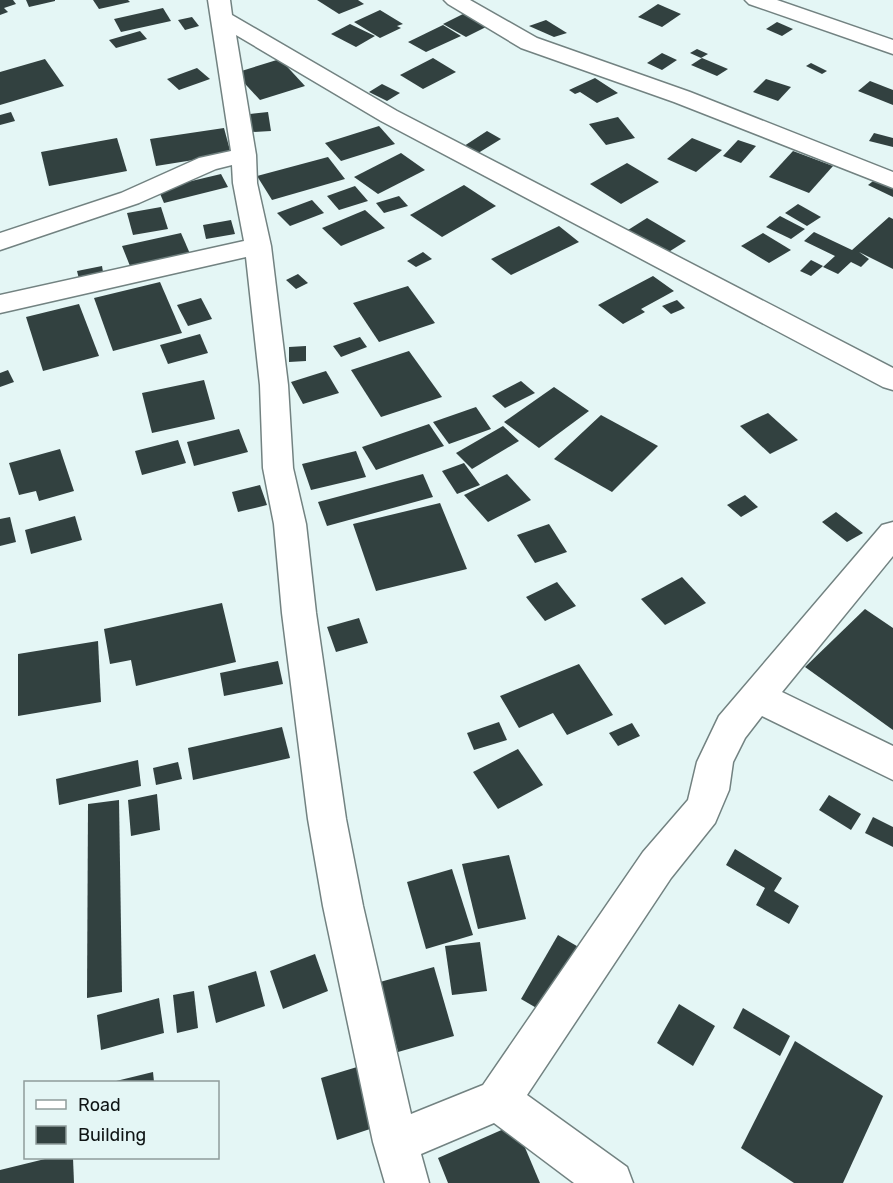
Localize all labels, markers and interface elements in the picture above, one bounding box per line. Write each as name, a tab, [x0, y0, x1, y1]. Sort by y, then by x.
legend	[24, 1081, 219, 1159]
text: Road	[78, 1094, 121, 1116]
text: Building	[78, 1124, 146, 1146]

